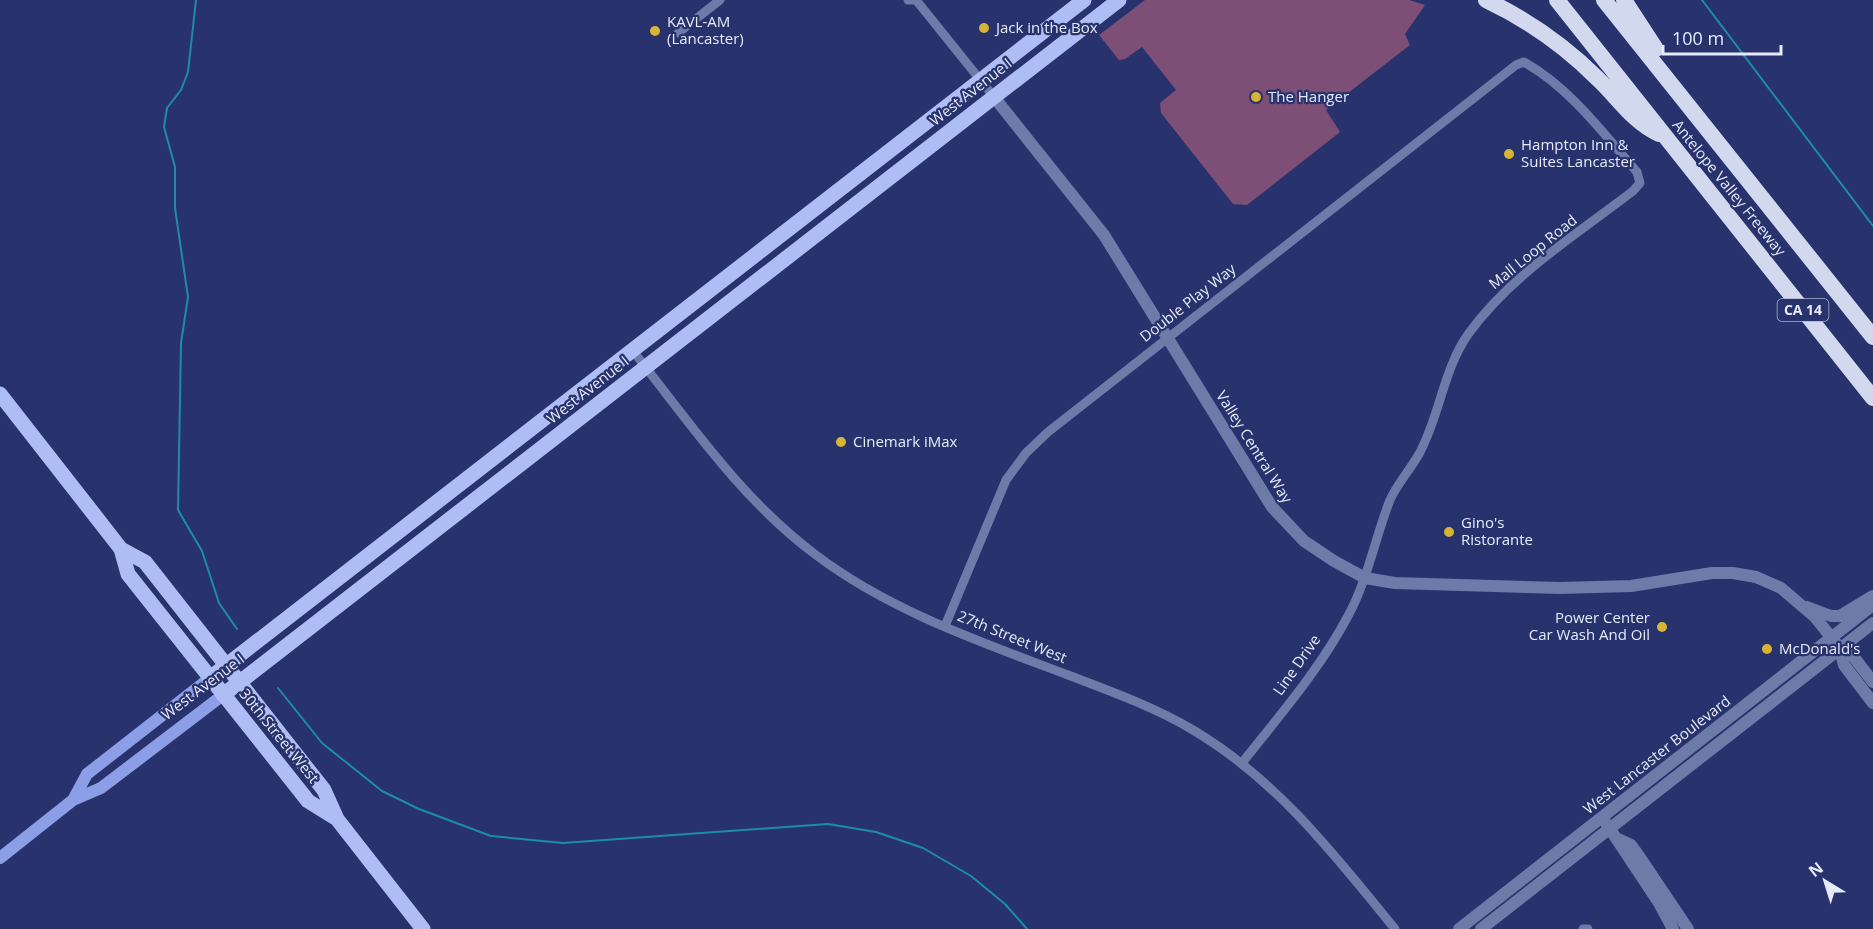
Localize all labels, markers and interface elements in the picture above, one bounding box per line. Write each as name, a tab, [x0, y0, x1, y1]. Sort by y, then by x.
place label: KAVL-AM (Lancaster)	[667, 11, 744, 48]
place label: Jack in the Box	[994, 17, 1098, 37]
scale bar	[1663, 18, 1782, 56]
marker: Jack in the Box	[977, 21, 991, 35]
marker: KAVL-AM (Lancaster)	[648, 24, 662, 38]
text: 100 m	[1672, 26, 1724, 50]
street label: West Avenue I	[925, 53, 1016, 130]
place label: The Hanger	[1268, 86, 1349, 106]
marker: The Hanger	[1249, 90, 1263, 104]
street label: Antelope Valley Freeway	[1669, 115, 1791, 260]
place label: Hampton Inn & Suites Lancaster	[1521, 134, 1635, 171]
marker: Hampton Inn & Suites Lancaster	[1502, 147, 1516, 161]
street label: Mall Loop Road	[1484, 209, 1581, 293]
street label: Double Play Way	[1135, 258, 1240, 346]
road number: CA 14	[1778, 299, 1828, 321]
street label: West Avenue I	[542, 351, 633, 428]
street label: Valley Central Way	[1212, 386, 1298, 507]
place label: Cinemark iMax	[853, 431, 958, 451]
marker: Cinemark iMax	[834, 435, 848, 449]
place label: Gino's Ristorante	[1461, 512, 1533, 549]
marker: Gino's Ristorante	[1442, 525, 1456, 539]
street label: 27th Street West	[955, 605, 1070, 667]
place label: Power Center Car Wash And Oil	[1529, 607, 1650, 644]
marker: Power Center Car Wash And Oil	[1655, 620, 1669, 634]
street label: Line Drive	[1268, 630, 1324, 699]
place label: McDonald's	[1779, 638, 1861, 658]
marker: McDonald's	[1760, 642, 1774, 656]
street label: West Avenue I	[157, 648, 248, 724]
street label: 30th Street West	[235, 684, 324, 787]
street label: West Lancaster Boulevard	[1579, 690, 1734, 818]
north arrow	[1795, 851, 1855, 911]
text: N	[1804, 857, 1828, 882]

